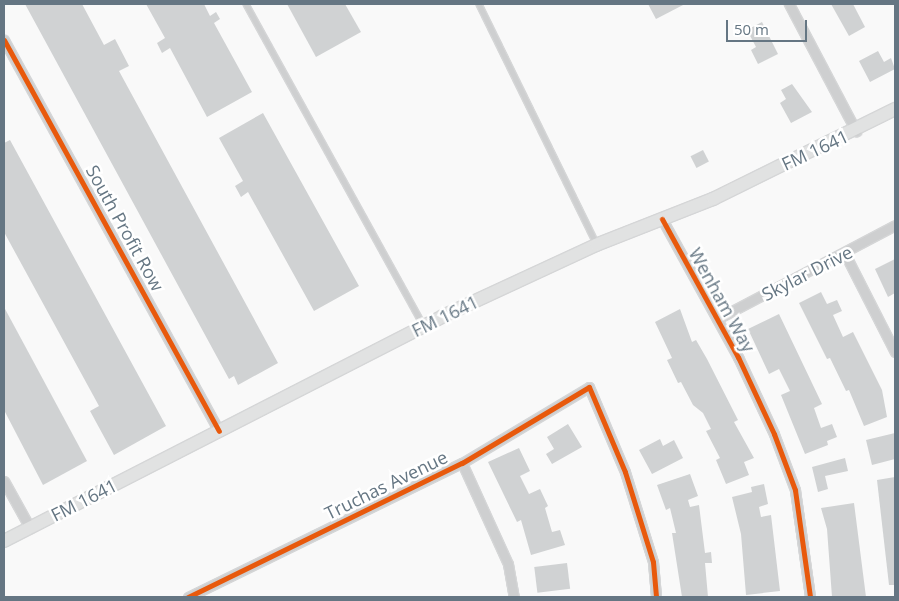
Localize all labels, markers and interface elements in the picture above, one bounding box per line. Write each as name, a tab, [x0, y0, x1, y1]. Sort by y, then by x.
scale bar	[729, 10, 810, 42]
text: 50 m	[734, 19, 769, 39]
street label: FM 1641	[778, 125, 852, 175]
street label: South Profit Row	[82, 161, 168, 295]
street label: Skylar Drive	[758, 241, 856, 305]
street label: Wenham Way	[684, 244, 760, 356]
street label: FM 1641	[408, 291, 482, 341]
street label: Truchas Avenue	[321, 446, 451, 524]
street label: FM 1641	[47, 474, 121, 526]

